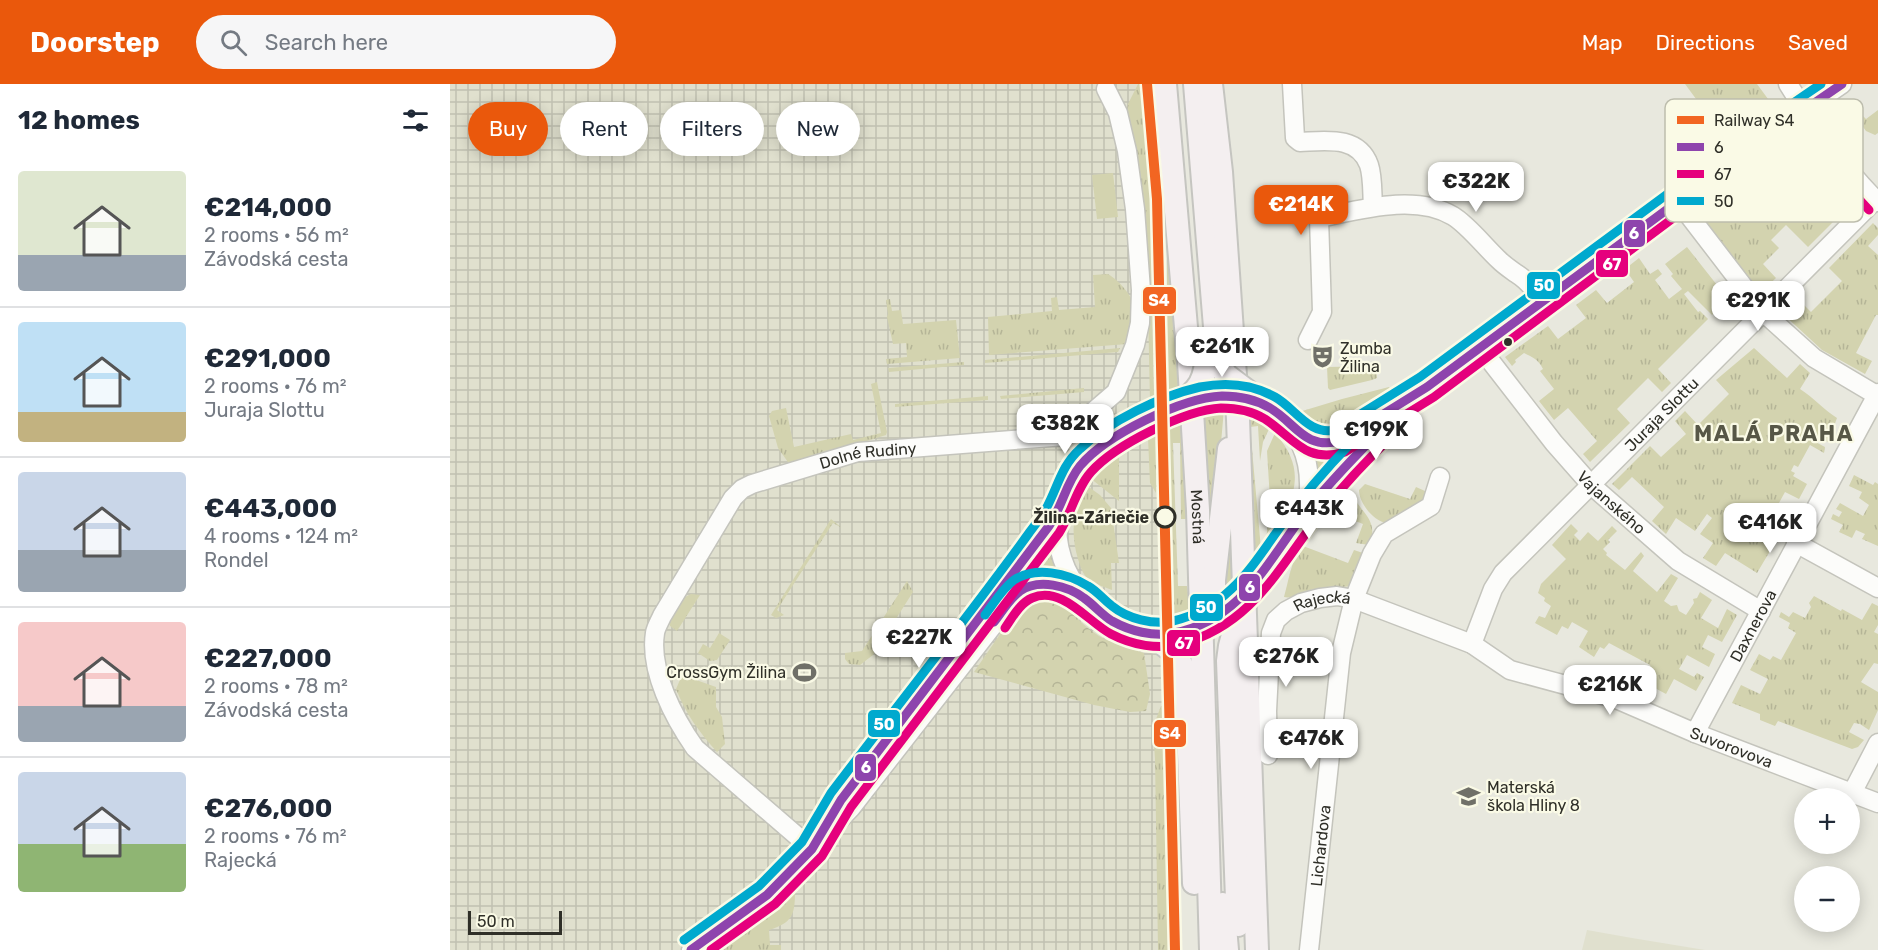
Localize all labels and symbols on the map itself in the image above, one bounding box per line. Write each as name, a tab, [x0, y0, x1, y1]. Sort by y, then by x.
legend	[1665, 99, 1863, 222]
text: Railway S4	[1714, 111, 1795, 130]
text: 6	[1714, 138, 1724, 157]
pin: €322K	[1434, 162, 1518, 213]
text: 67	[1714, 165, 1731, 184]
pin: €214K	[1259, 185, 1343, 236]
text: 50	[1714, 192, 1734, 211]
line badge: 6	[1623, 219, 1646, 248]
text: 6	[1629, 224, 1639, 243]
line badge: 67	[1595, 249, 1629, 278]
text: 67	[1602, 255, 1622, 274]
line badge: 50	[1526, 271, 1561, 300]
text: 50	[1533, 276, 1555, 295]
pin: €291K	[1716, 281, 1800, 332]
line badge: S4	[1142, 286, 1177, 315]
text: S4	[1148, 291, 1170, 310]
pin: €261K	[1180, 327, 1264, 378]
unlabelled marker	[1502, 336, 1514, 348]
place label: Zumba Žilina	[1340, 339, 1392, 376]
theatre icon: Zumba Žilina	[1309, 344, 1335, 370]
street label: Juraja Slottu	[1621, 373, 1702, 455]
pin: €382K	[1023, 404, 1107, 455]
pin: €199K	[1334, 410, 1418, 461]
district label: MALÁ PRAHA	[1694, 420, 1854, 447]
street label: Dolné Rudiny	[817, 438, 917, 473]
street label: Vajanského	[1573, 467, 1650, 538]
street label: Mostná	[1187, 489, 1209, 544]
pin: €443K	[1267, 489, 1351, 540]
pin: €416K	[1728, 503, 1812, 554]
marker: Žilina-Záriečie	[1154, 506, 1176, 528]
place label: Žilina-Záriečie	[1033, 507, 1149, 527]
line badge: 6	[1238, 573, 1261, 602]
text: 6	[1245, 578, 1255, 597]
street label: Rajecká	[1290, 586, 1352, 615]
street label: Daxnerova	[1726, 586, 1780, 665]
line badge: 50	[1189, 593, 1224, 622]
text: 50	[1195, 598, 1217, 617]
pin: €227K	[877, 618, 961, 669]
line badge: 67	[1166, 629, 1201, 657]
text: 67	[1174, 634, 1194, 653]
pin: €276K	[1244, 637, 1328, 688]
sports icon: CrossGym Žilina	[791, 659, 817, 685]
place label: CrossGym Žilina	[666, 663, 786, 682]
pin: €216K	[1568, 665, 1652, 716]
line badge: 50	[867, 709, 901, 738]
text: 50	[873, 715, 895, 734]
line badge: S4	[1153, 719, 1187, 748]
pin: €476K	[1269, 719, 1353, 770]
street label: Suvorovova	[1688, 723, 1776, 771]
text: S4	[1159, 724, 1181, 743]
line badge: 6	[854, 753, 877, 782]
text: 6	[861, 758, 871, 777]
place label: Materská škola Hliny 8	[1487, 778, 1580, 815]
school or university icon: Materská škola Hliny 8	[1456, 783, 1482, 809]
street label: Lichardova	[1306, 804, 1334, 887]
scale bar	[468, 908, 562, 936]

